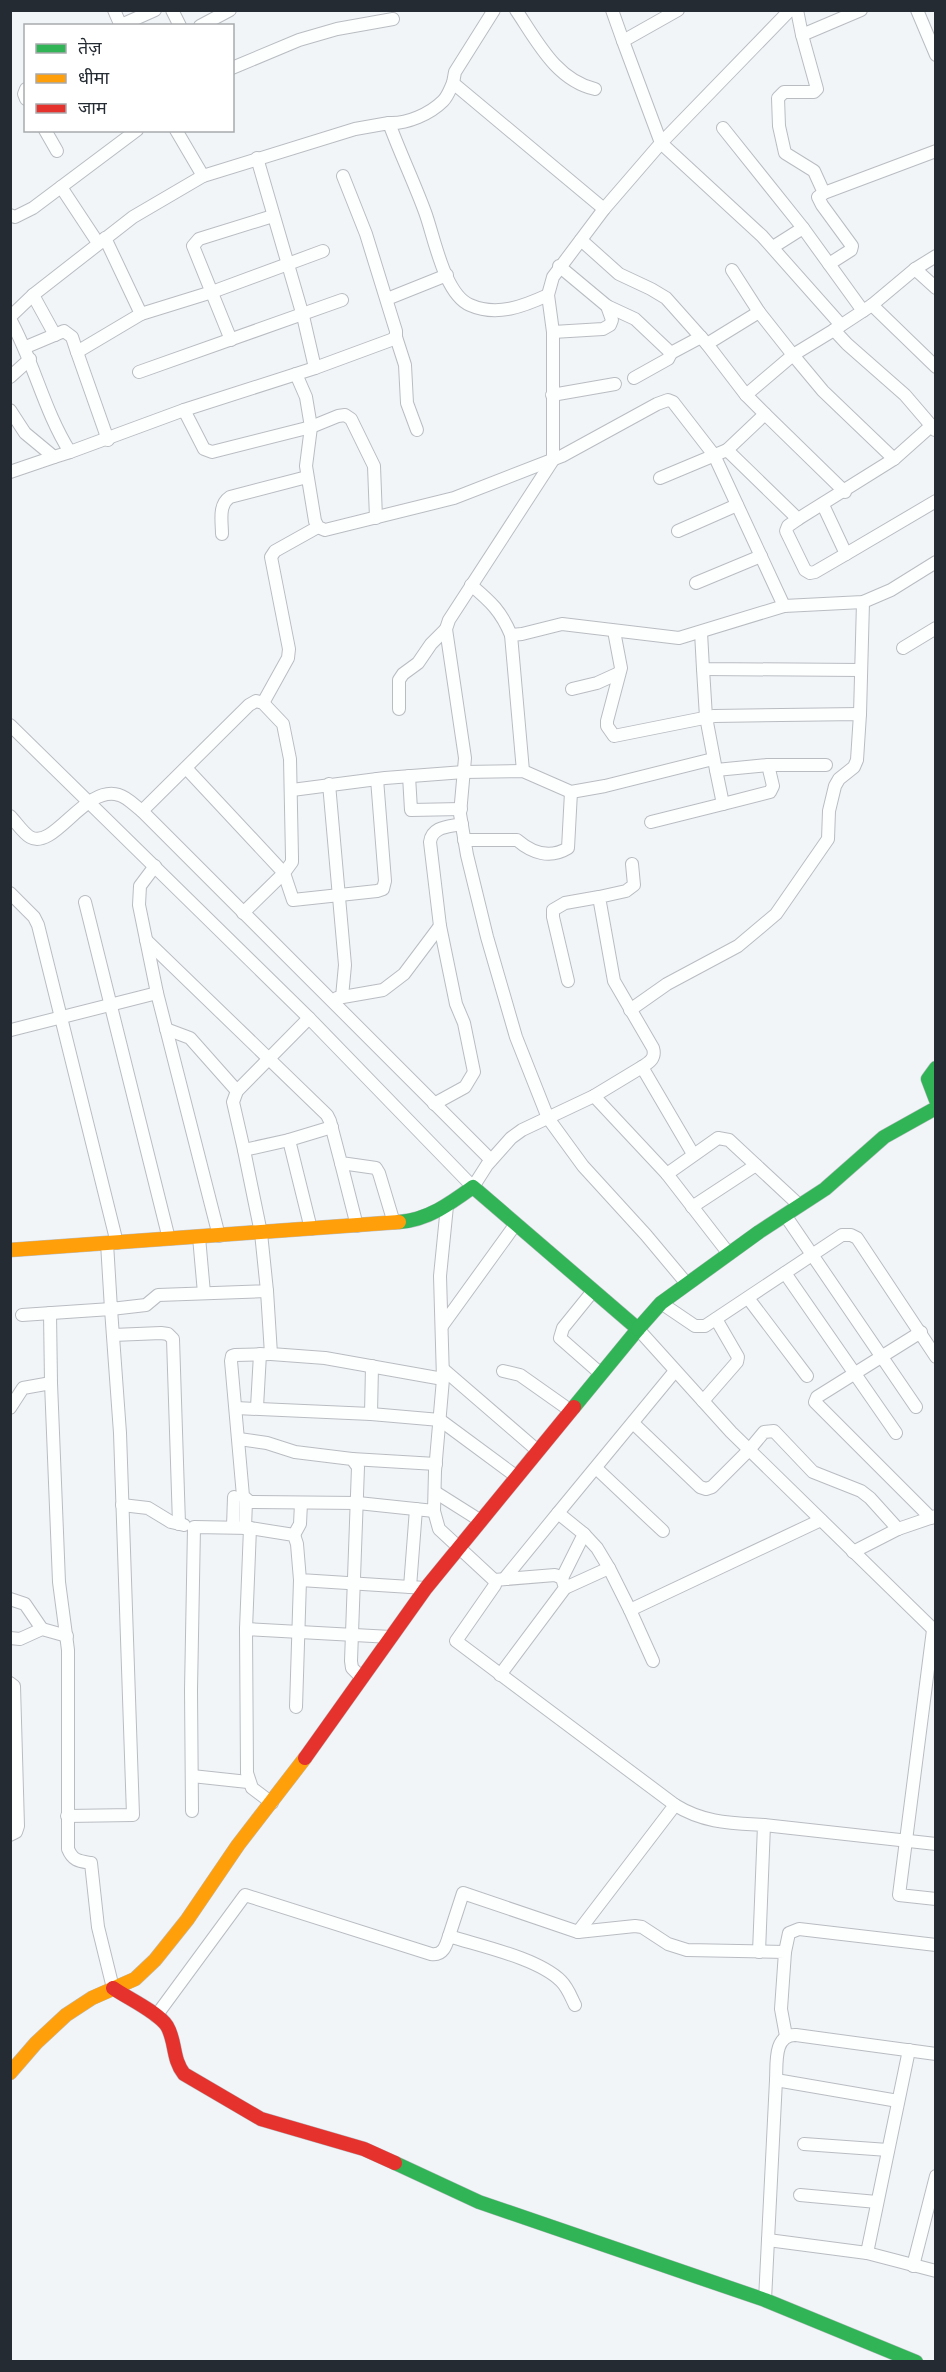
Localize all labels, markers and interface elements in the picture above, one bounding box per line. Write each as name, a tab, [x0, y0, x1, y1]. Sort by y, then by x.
legend	[24, 24, 234, 132]
text: तेज़	[78, 37, 102, 59]
text: धीमा	[78, 67, 109, 89]
text: जाम	[78, 97, 108, 119]

